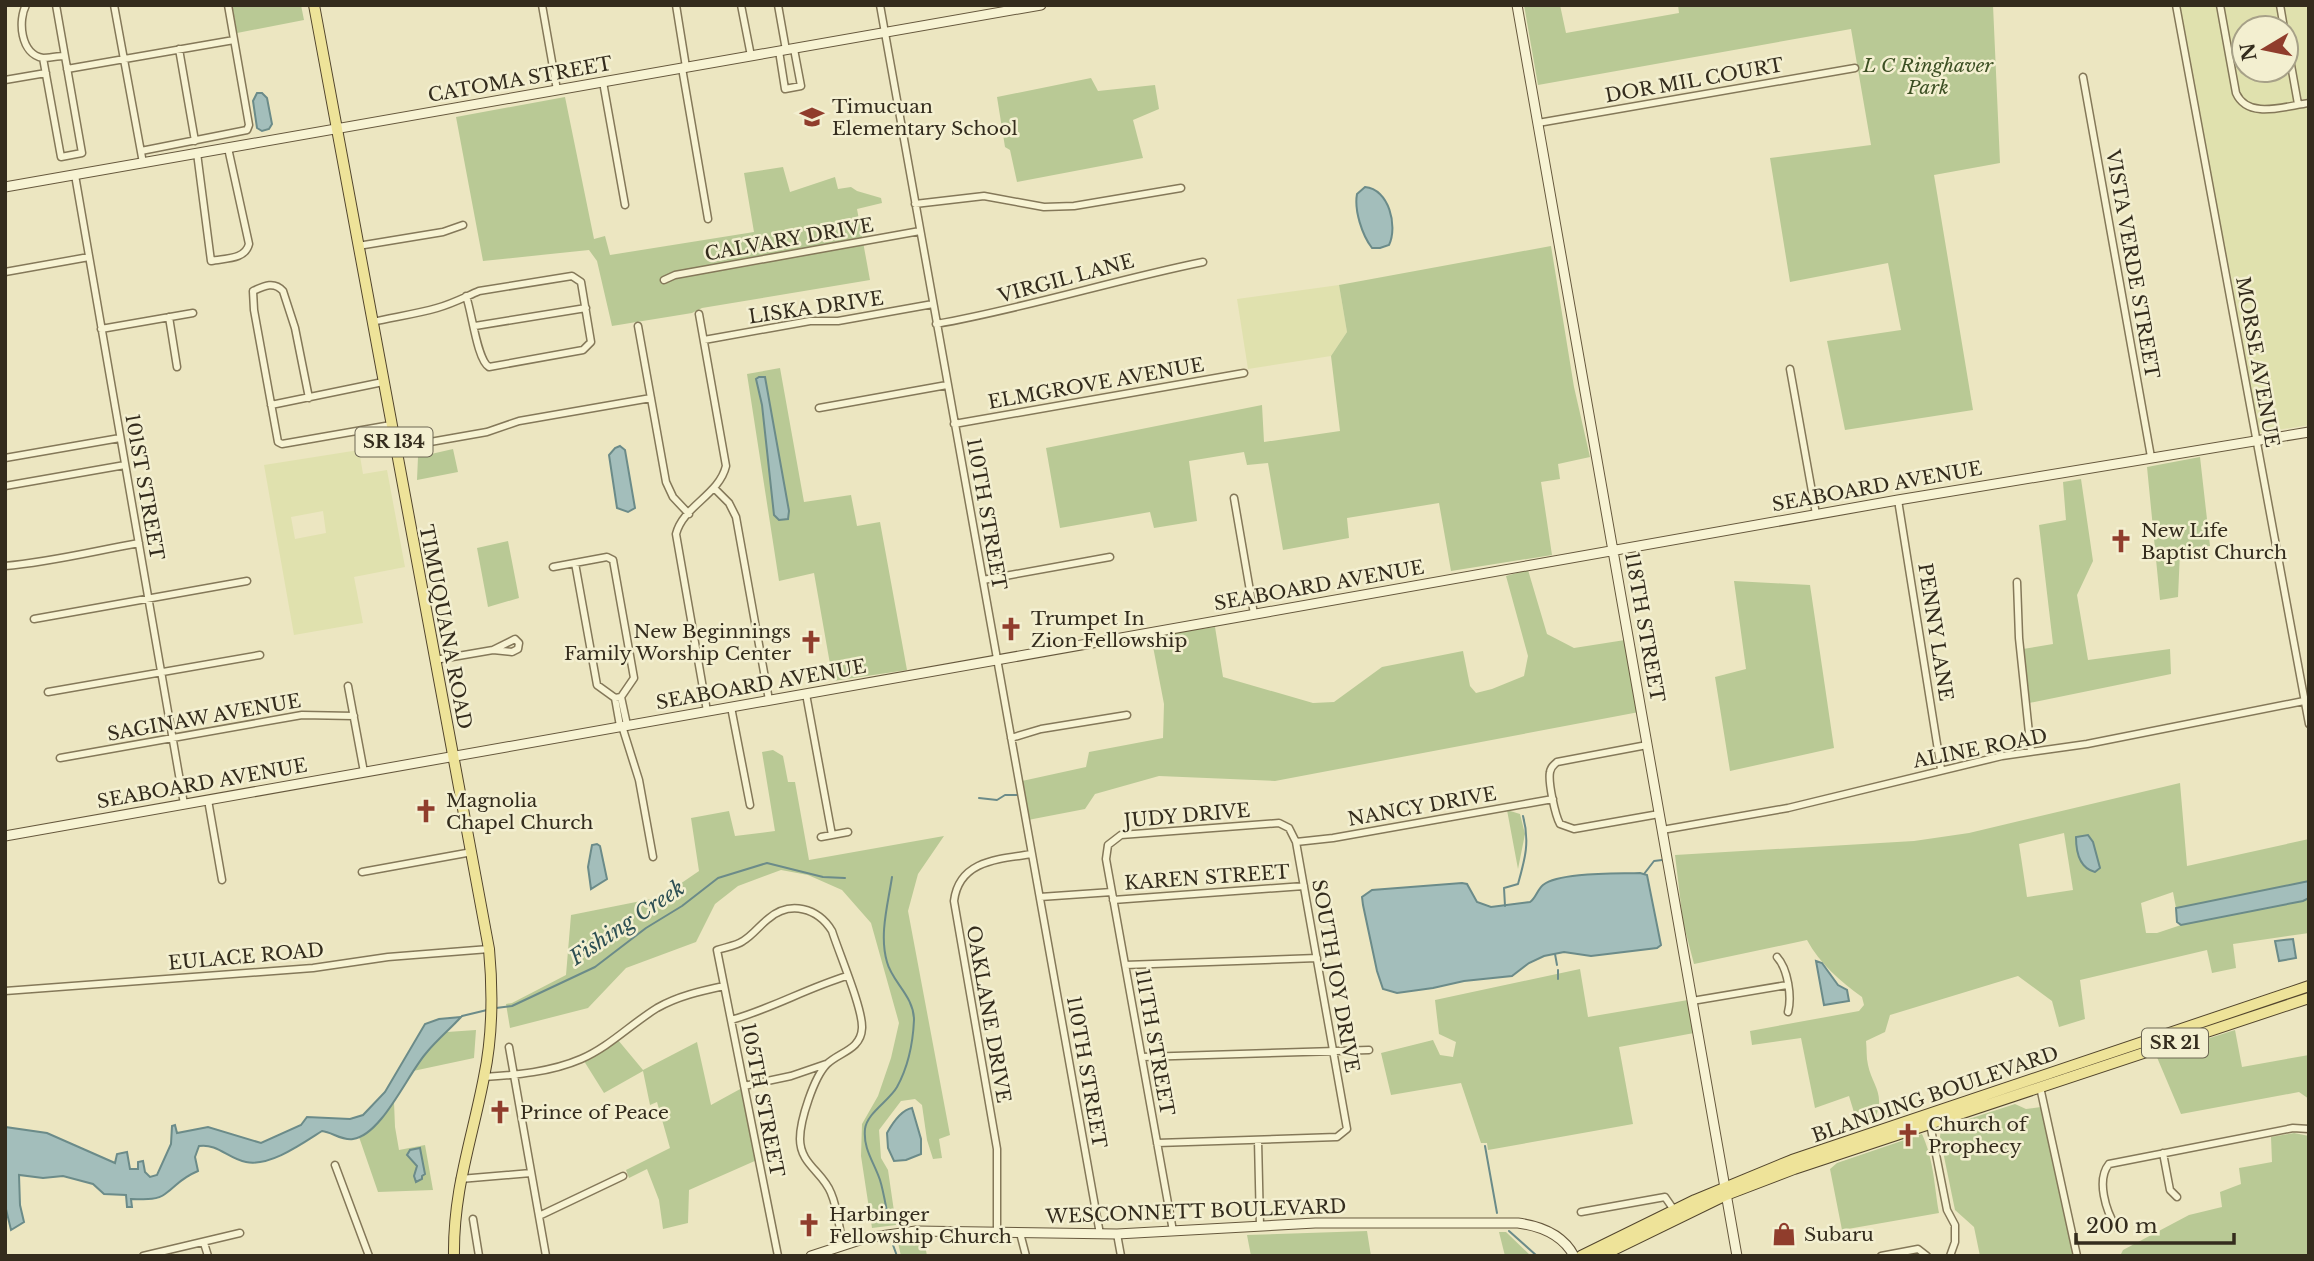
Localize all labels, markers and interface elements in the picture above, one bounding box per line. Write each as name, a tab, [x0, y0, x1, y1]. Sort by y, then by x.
north arrow	[2230, 14, 2300, 84]
text: N	[2236, 41, 2262, 63]
street label: CATOMA STREET	[426, 52, 614, 107]
street label: DOR MIL COURT	[1603, 53, 1785, 108]
park label: L C Ringhaver Park	[1862, 54, 1994, 99]
place label: Timucuan Elementary School	[832, 95, 1018, 140]
school or university icon: Timucuan Elementary School	[798, 103, 826, 131]
street label: VISTA VERDE STREET	[2101, 147, 2164, 380]
street label: CALVARY DRIVE	[703, 213, 875, 266]
street label: VIRGIL LANE	[995, 249, 1137, 308]
street label: MORSE AVENUE	[2231, 275, 2284, 449]
street label: LISKA DRIVE	[747, 287, 885, 328]
street label: ELMGROVE AVENUE	[986, 353, 1206, 414]
street label: 101ST STREET	[120, 412, 169, 562]
road number: SR 134	[356, 428, 432, 457]
street label: 110TH STREET	[962, 436, 1011, 592]
street label: SEABOARD AVENUE	[1770, 457, 1984, 516]
place label: New Life Baptist Church	[2141, 519, 2287, 564]
street label: TIMUQUANA ROAD	[414, 523, 477, 731]
church icon: New Life Baptist Church	[2107, 527, 2135, 555]
street label: 118TH STREET	[1620, 550, 1669, 704]
street label: SEABOARD AVENUE	[1212, 556, 1426, 615]
street label: PENNY LANE	[1913, 562, 1958, 703]
place label: Trumpet In Zion Fellowship	[1031, 607, 1187, 652]
church icon: Trumpet In Zion Fellowship	[997, 615, 1025, 643]
place label: New Beginnings Family Worship Center	[564, 620, 791, 665]
church icon: New Beginnings Family Worship Center	[797, 628, 825, 656]
street label: SEABOARD AVENUE	[654, 655, 868, 714]
street label: SAGINAW AVENUE	[105, 689, 303, 746]
street label: ALINE ROAD	[1910, 724, 2049, 773]
street label: SEABOARD AVENUE	[95, 754, 309, 813]
street label: NANCY DRIVE	[1346, 782, 1498, 831]
place label: Magnolia Chapel Church	[446, 789, 593, 834]
church icon: Magnolia Chapel Church	[412, 797, 440, 825]
street label: JUDY DRIVE	[1120, 799, 1251, 833]
street label: KAREN STREET	[1123, 860, 1291, 895]
water label: Fishing Creek	[564, 875, 689, 972]
street label: SOUTH JOY DRIVE	[1307, 878, 1364, 1075]
street label: OAKLANE DRIVE	[962, 924, 1015, 1105]
street label: EULACE ROAD	[167, 938, 325, 975]
street label: 111TH STREET	[1130, 967, 1179, 1117]
street label: 110TH STREET	[1062, 994, 1111, 1150]
street label: 105TH STREET	[736, 1021, 789, 1179]
road number: SR 21	[2142, 1028, 2208, 1058]
street label: BLANDING BOULEVARD	[1809, 1041, 2061, 1148]
church icon: Prince of Peace	[486, 1098, 514, 1126]
place label: Prince of Peace	[520, 1101, 669, 1124]
place label: Church of Prophecy	[1928, 1113, 2029, 1158]
church icon: Church of Prophecy	[1894, 1121, 1922, 1149]
street label: WESCONNETT BOULEVARD	[1044, 1195, 1347, 1228]
scale bar	[2076, 1202, 2234, 1246]
place label: Harbinger Fellowship Church	[829, 1203, 1012, 1248]
church icon: Harbinger Fellowship Church	[795, 1211, 823, 1239]
text: 200 m	[2086, 1213, 2158, 1239]
shop icon: Subaru	[1770, 1220, 1798, 1248]
place label: Subaru	[1804, 1223, 1874, 1246]

